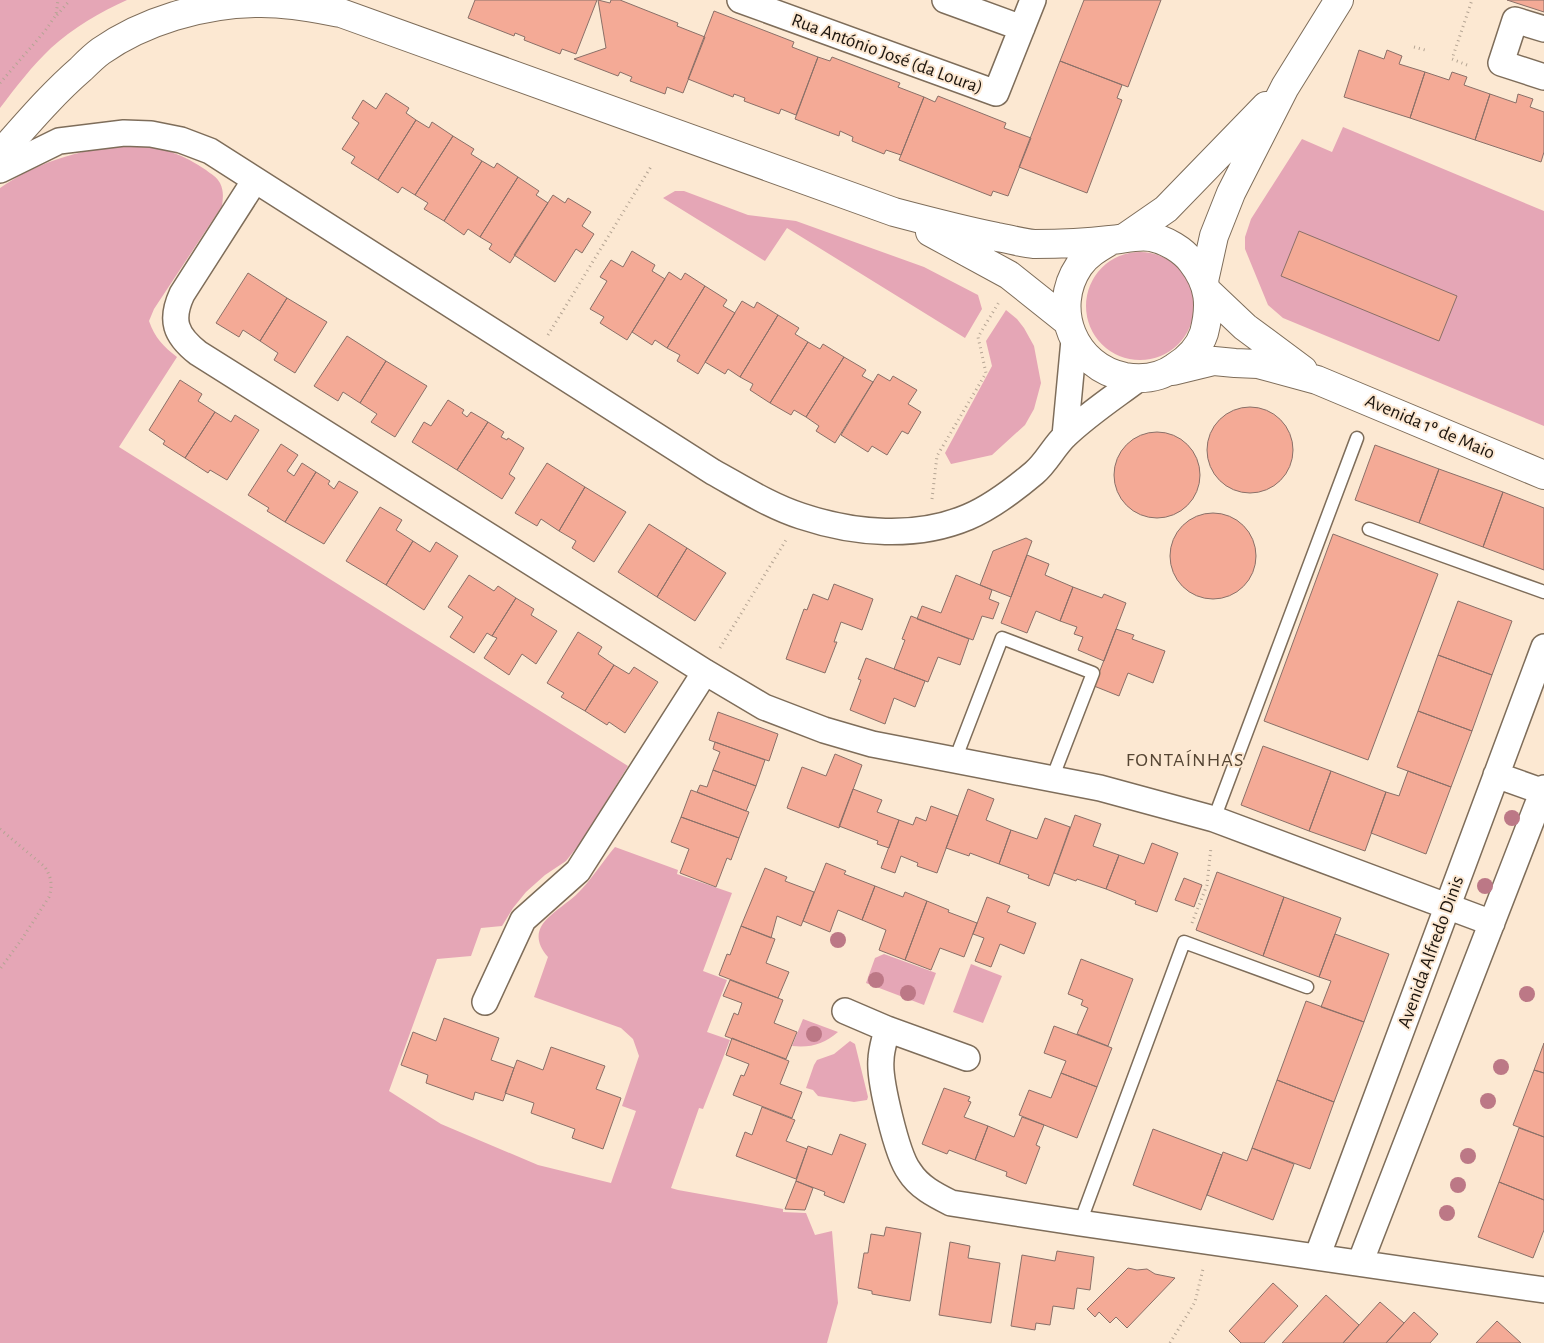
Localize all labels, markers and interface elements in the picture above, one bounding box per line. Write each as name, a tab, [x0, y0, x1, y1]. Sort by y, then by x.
street label: Rua António José (da Loura)	[789, 10, 985, 98]
street label: Avenida 1º de Maio	[1362, 391, 1498, 463]
district label: FONTAÍNHAS	[1126, 749, 1244, 770]
street label: Avenida Alfredo Dinis	[1395, 873, 1467, 1031]

